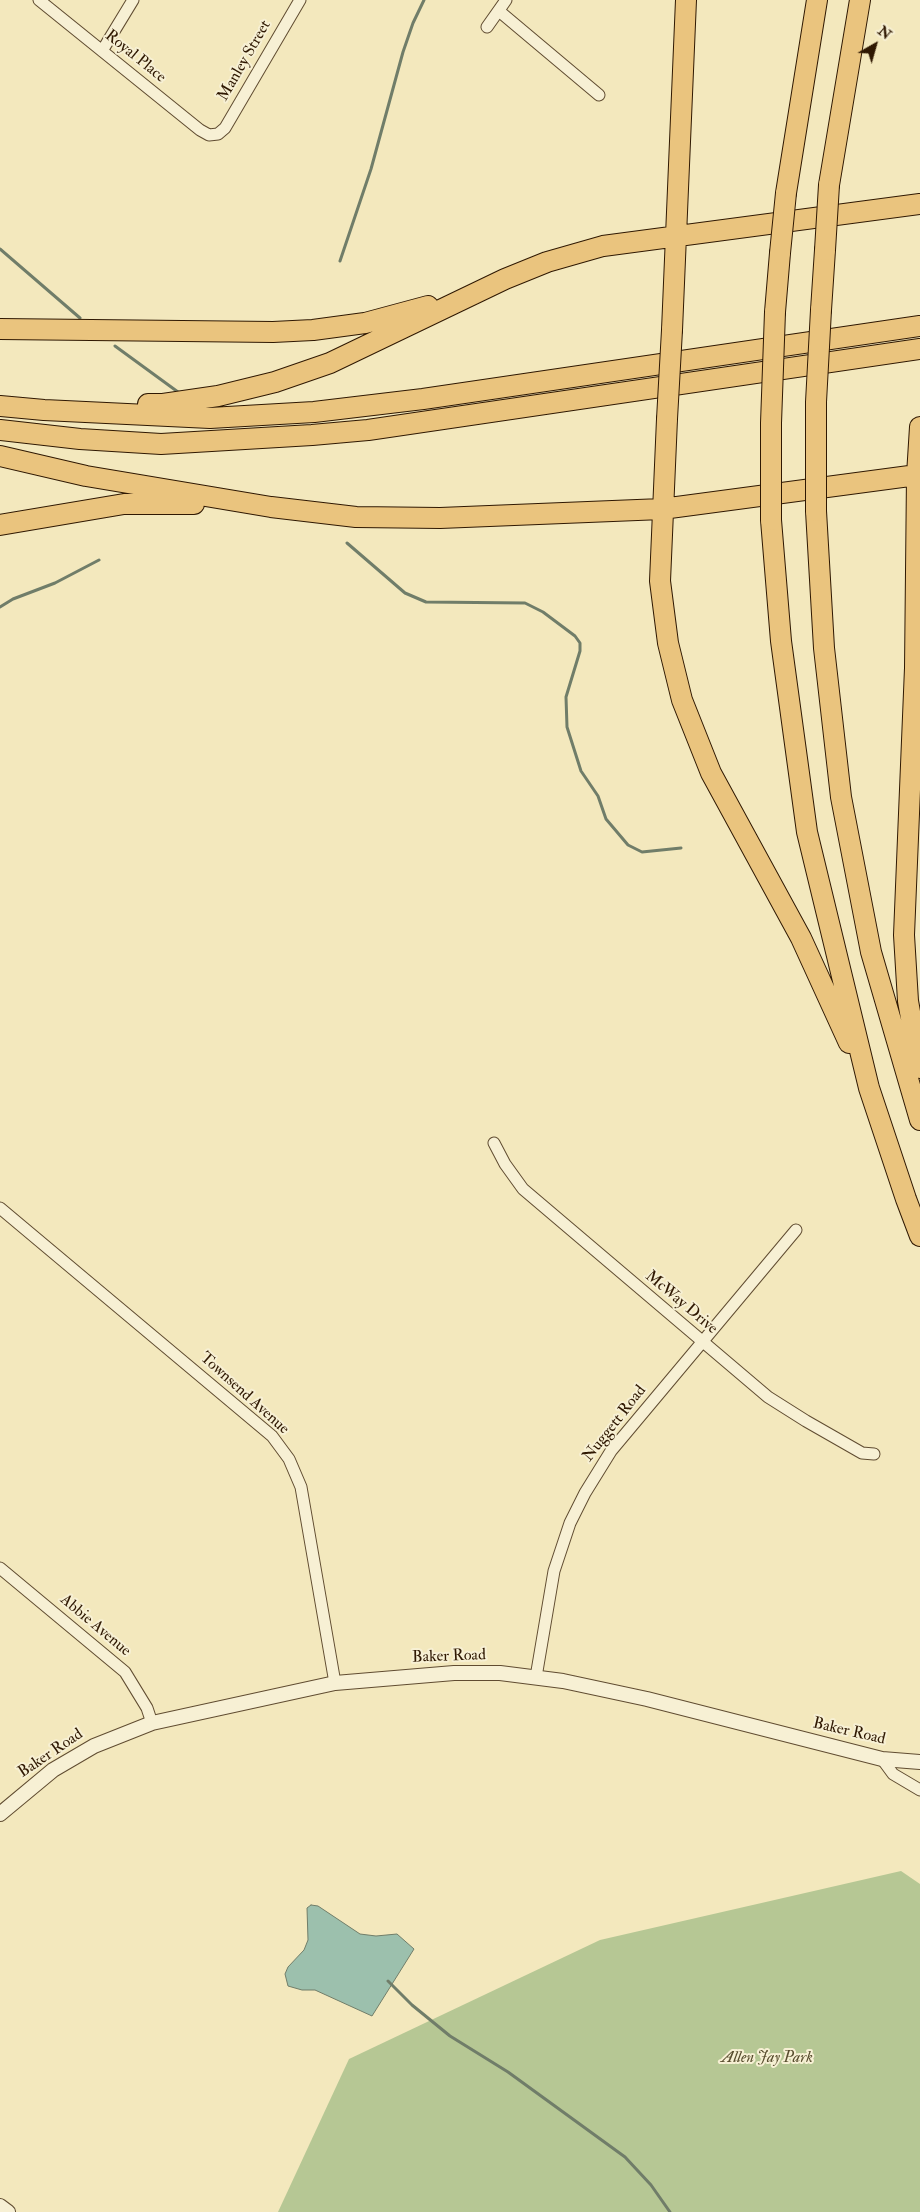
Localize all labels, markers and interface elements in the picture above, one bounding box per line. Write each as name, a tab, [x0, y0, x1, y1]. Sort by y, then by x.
street label: Manley Street	[214, 17, 276, 105]
north arrow	[850, 20, 900, 70]
text: N	[874, 22, 895, 43]
street label: Royal Place	[101, 27, 169, 87]
street label: McWay Drive	[641, 1267, 721, 1339]
street label: Townsend Avenue	[195, 1349, 293, 1439]
street label: Nuggett Road	[579, 1382, 651, 1466]
street label: Abbie Avenue	[56, 1591, 134, 1661]
street label: Baker Road	[412, 1646, 486, 1668]
street label: Baker Road	[811, 1714, 887, 1750]
street label: Baker Road	[15, 1725, 87, 1783]
park label: Allen Jay Park	[721, 2049, 813, 2069]

